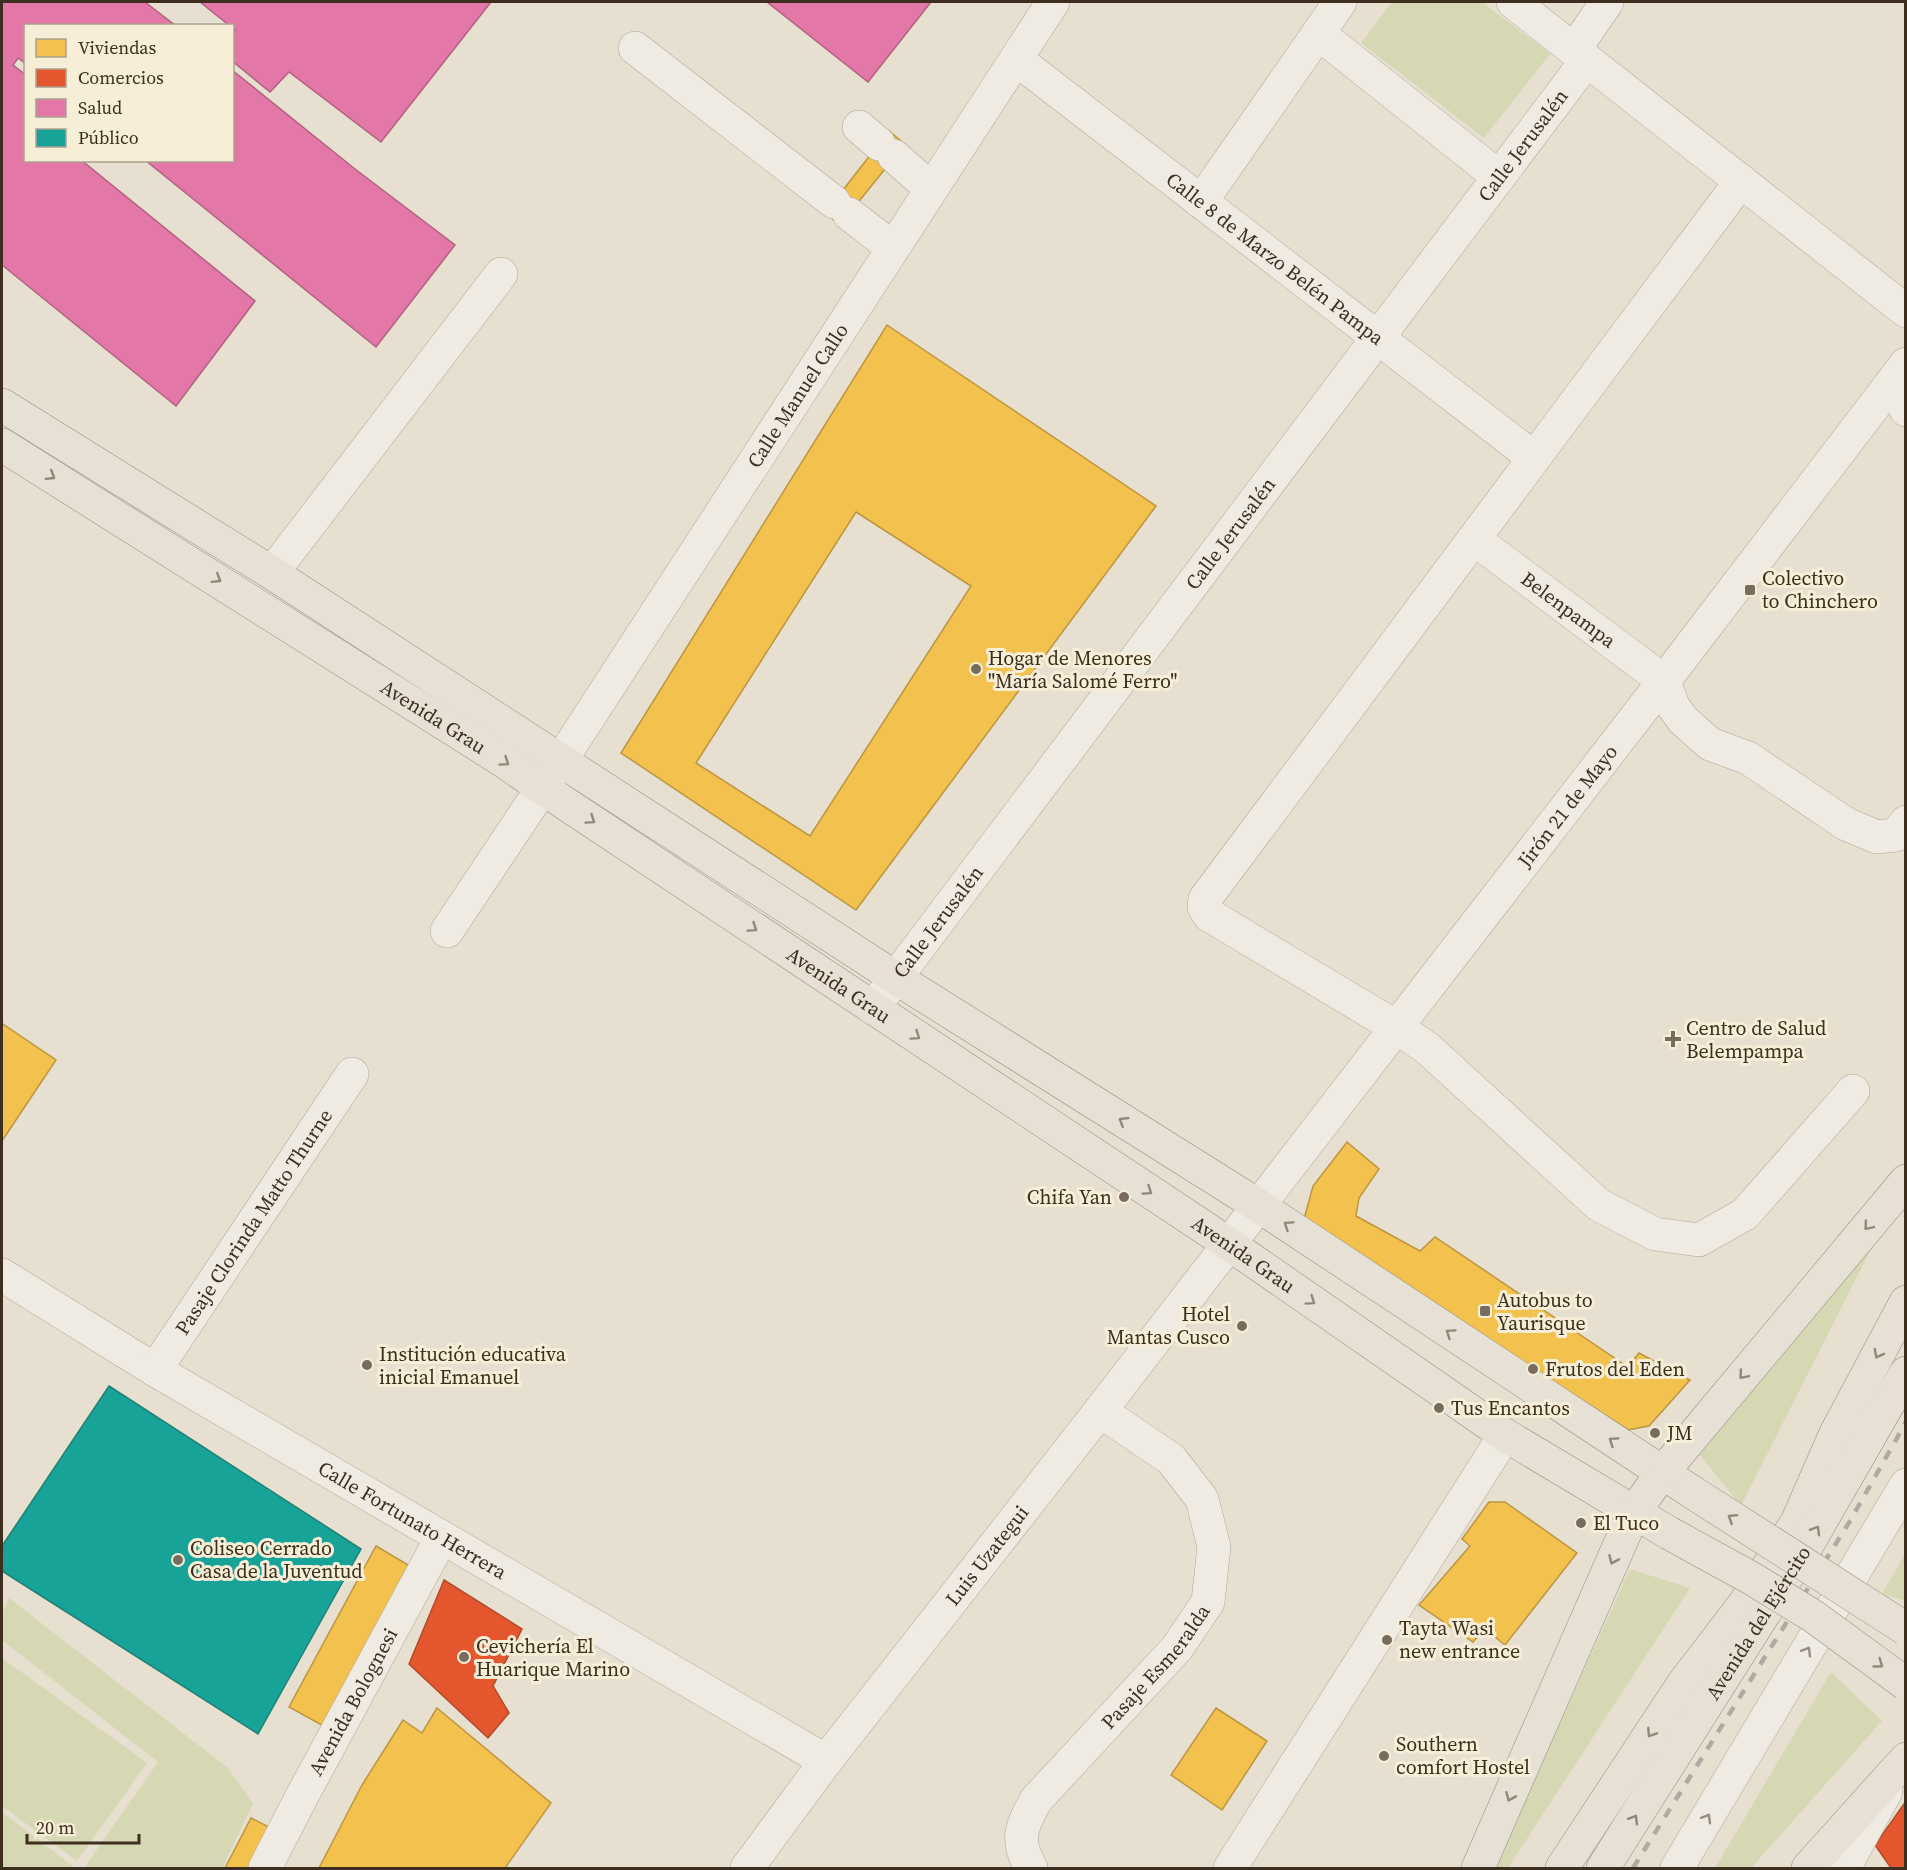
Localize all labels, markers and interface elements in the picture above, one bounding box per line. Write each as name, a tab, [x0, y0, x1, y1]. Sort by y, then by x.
legend	[24, 24, 234, 162]
text: Viviendas	[78, 35, 156, 60]
text: Comercios	[78, 65, 164, 90]
street label: Calle Jerusalén	[1471, 83, 1574, 207]
text: Salud	[78, 95, 122, 120]
text: Público	[78, 125, 139, 150]
street label: Calle 8 de Marzo Belén Pampa	[1160, 166, 1391, 352]
street label: Calle Manuel Callo	[740, 318, 855, 473]
one-way arrow	[45, 468, 55, 480]
street label: Calle Jerusalén	[1179, 471, 1282, 596]
place label: Colectivo to Chinchero	[1762, 564, 1878, 615]
street label: Belenpampa	[1515, 565, 1622, 655]
one-way arrow	[210, 572, 221, 583]
marker: Colectivo to Chinchero	[1743, 583, 1757, 597]
place label: Hogar de Menores "María Salomé Ferro"	[988, 644, 1177, 695]
marker: Hogar de Menores "María Salomé Ferro"	[969, 662, 983, 676]
street label: Avenida Grau	[375, 673, 492, 761]
street label: Jirón 21 de Mayo	[1510, 739, 1624, 874]
one-way arrow	[499, 755, 510, 766]
one-way arrow	[585, 813, 595, 825]
street label: Calle Jerusalén	[886, 860, 990, 984]
one-way arrow	[747, 921, 758, 932]
street label: Avenida Grau	[781, 940, 896, 1030]
place label: Centro de Salud Belempampa	[1686, 1014, 1827, 1065]
one-way arrow	[909, 1029, 920, 1040]
marker: Centro de Salud Belempampa	[1664, 1030, 1682, 1048]
street label: Pasaje Clorinda Matto Thurne	[168, 1103, 339, 1340]
one-way arrow	[1119, 1116, 1129, 1128]
place label: Chifa Yan	[1027, 1183, 1112, 1211]
one-way arrow	[1142, 1183, 1152, 1195]
marker: Chifa Yan	[1117, 1190, 1131, 1204]
street label: Avenida Grau	[1186, 1209, 1301, 1300]
one-way arrow	[1864, 1219, 1875, 1230]
one-way arrow	[1284, 1221, 1295, 1232]
place label: Autobus to Yaurisque	[1497, 1286, 1593, 1337]
one-way arrow	[1305, 1294, 1316, 1305]
place label: Hotel Mantas Cusco	[1107, 1300, 1230, 1351]
marker: Autobus to Yaurisque	[1478, 1304, 1492, 1318]
marker: Hotel Mantas Cusco	[1235, 1319, 1249, 1333]
one-way arrow	[1446, 1329, 1457, 1340]
place label: Institución educativa inicial Emanuel	[379, 1340, 567, 1391]
one-way arrow	[1874, 1347, 1885, 1358]
place label: Frutos del Eden	[1545, 1355, 1685, 1383]
marker: Institución educativa inicial Emanuel	[360, 1358, 374, 1372]
marker: Frutos del Eden	[1526, 1362, 1540, 1376]
one-way arrow	[1739, 1368, 1750, 1379]
place label: Tus Encantos	[1451, 1394, 1570, 1422]
marker: Tus Encantos	[1432, 1401, 1446, 1415]
place label: JM	[1666, 1419, 1693, 1447]
marker: JM	[1648, 1426, 1662, 1440]
one-way arrow	[1609, 1436, 1619, 1448]
street label: Calle Fortunato Herrera	[313, 1454, 513, 1586]
street label: Luis Uzategui	[939, 1499, 1035, 1612]
place label: El Tuco	[1593, 1509, 1659, 1537]
one-way arrow	[1728, 1514, 1739, 1525]
marker: El Tuco	[1574, 1516, 1588, 1530]
one-way arrow	[1809, 1526, 1821, 1536]
place label: Coliseo Cerrado Casa de la Juventud	[190, 1534, 363, 1585]
street label: Avenida del Ejército	[1699, 1540, 1817, 1705]
marker: Coliseo Cerrado Casa de la Juventud	[171, 1553, 185, 1567]
one-way arrow	[1608, 1554, 1620, 1565]
street label: Pasaje Esmeralda	[1095, 1598, 1217, 1735]
place label: Tayta Wasi new entrance	[1399, 1614, 1520, 1665]
street label: Avenida Bolognesi	[302, 1623, 404, 1781]
place label: Cevichería El Huarique Marino	[476, 1632, 630, 1683]
marker: Tayta Wasi new entrance	[1380, 1633, 1394, 1647]
one-way arrow	[1800, 1647, 1812, 1657]
marker: Cevichería El Huarique Marino	[457, 1650, 471, 1664]
one-way arrow	[1872, 1657, 1883, 1668]
one-way arrow	[1646, 1727, 1658, 1737]
place label: Southern comfort Hostel	[1396, 1730, 1530, 1781]
marker: Southern comfort Hostel	[1377, 1749, 1391, 1763]
one-way arrow	[1505, 1790, 1517, 1801]
scale bar	[27, 1807, 140, 1845]
one-way arrow	[1700, 1814, 1711, 1824]
text: 20 m	[36, 1815, 74, 1840]
one-way arrow	[1627, 1815, 1639, 1825]

